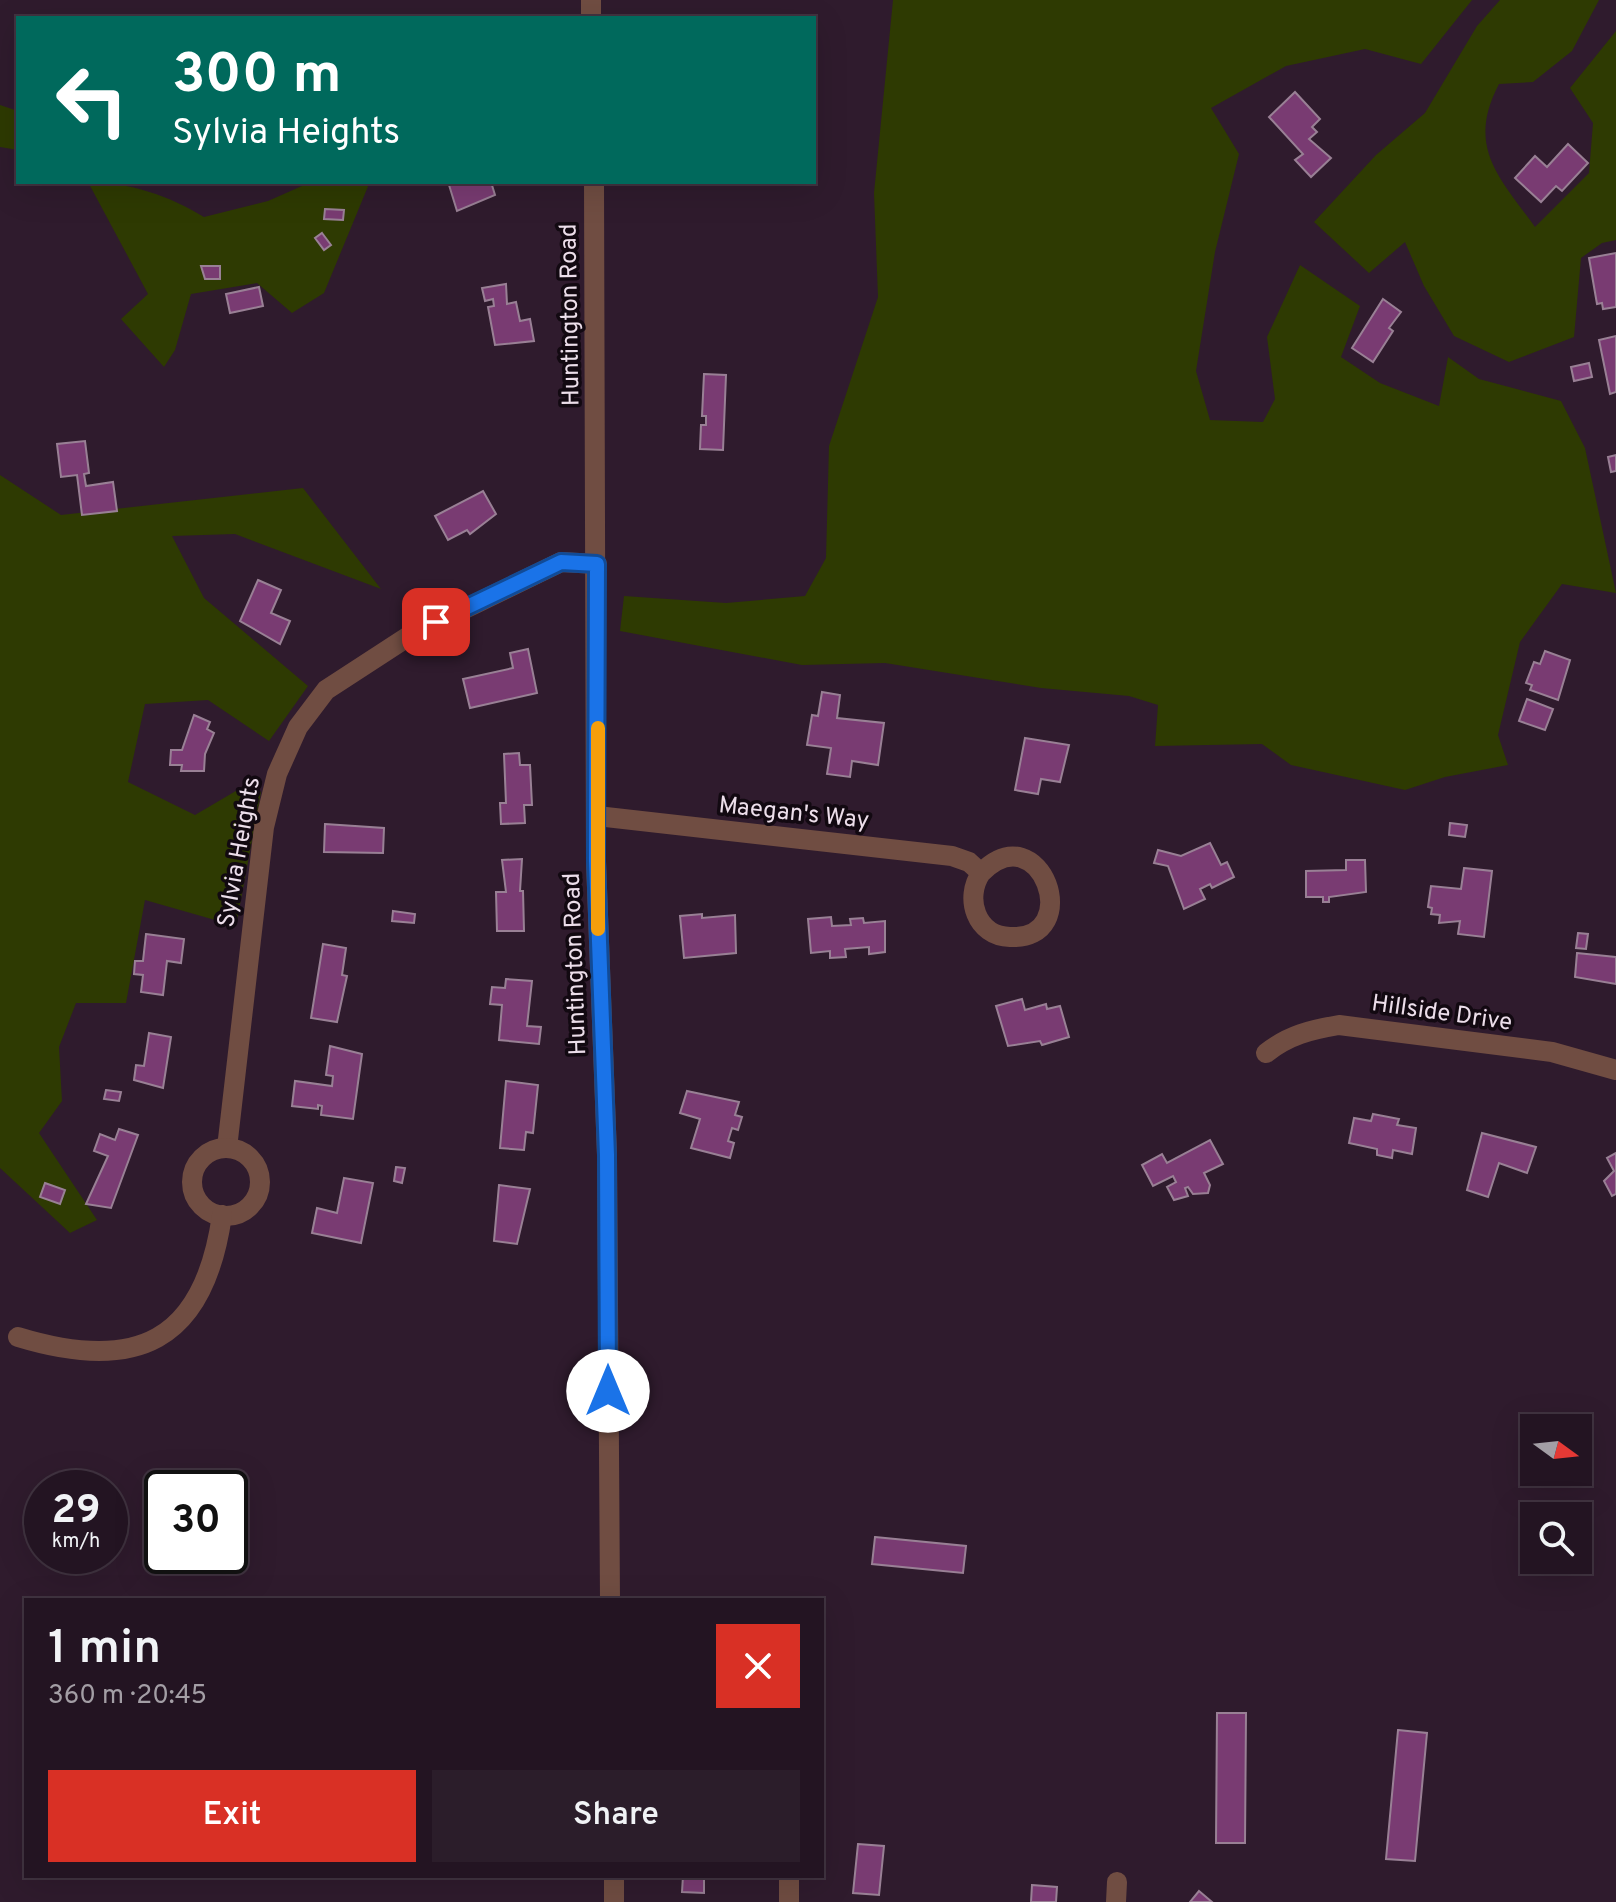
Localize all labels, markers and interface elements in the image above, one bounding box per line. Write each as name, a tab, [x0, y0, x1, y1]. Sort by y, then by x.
text: 300 m	[172, 42, 342, 112]
icon: left	[40, 48, 144, 152]
text: Sylvia Heights	[172, 111, 400, 157]
street label: Huntington Road	[554, 223, 588, 406]
pin	[402, 588, 470, 656]
icon: arrive	[414, 600, 458, 644]
street label: Sylvia Heights	[212, 775, 268, 930]
street label: Maegan's Way	[717, 791, 871, 837]
street label: Huntington Road	[558, 872, 594, 1056]
street label: Hillside Drive	[1369, 989, 1514, 1039]
position arrow	[566, 1349, 650, 1433]
north arrow	[1520, 1414, 1592, 1486]
map controls	[1520, 1414, 1592, 1574]
speed limit sign: 30	[144, 1470, 248, 1574]
text: 29	[51, 1487, 101, 1537]
button: search	[1520, 1502, 1592, 1574]
text: km/h	[52, 1529, 100, 1555]
text: 1 min	[48, 1620, 161, 1680]
button: close	[716, 1624, 800, 1708]
text: 360 m · 20:45	[48, 1680, 207, 1713]
button: Exit	[48, 1770, 416, 1862]
button: Share	[432, 1770, 800, 1862]

